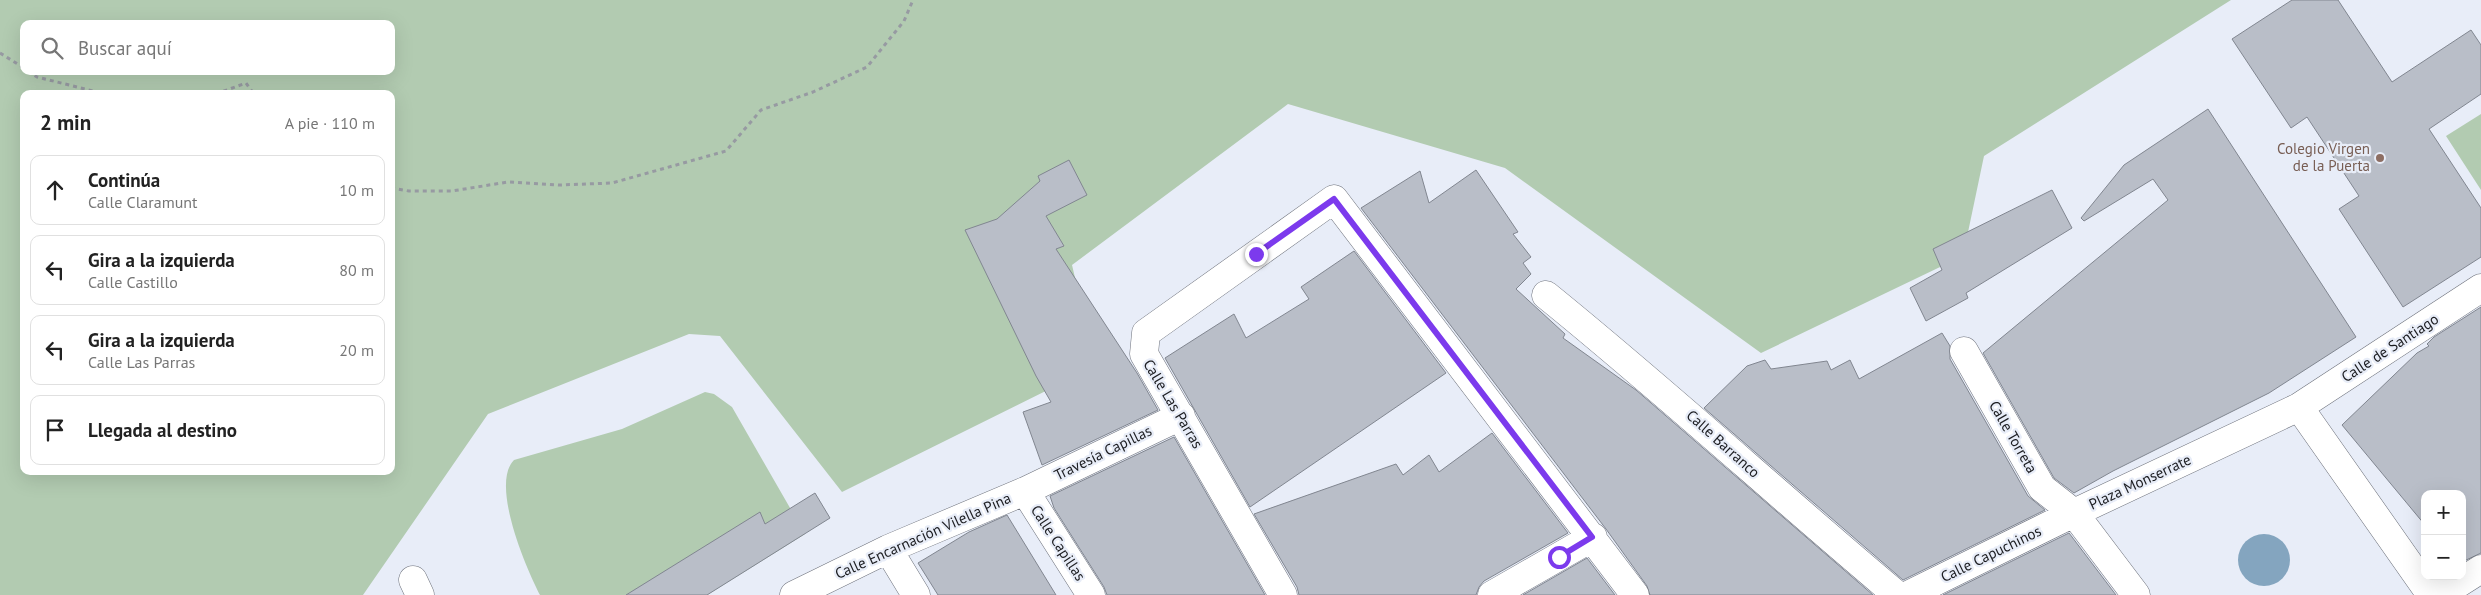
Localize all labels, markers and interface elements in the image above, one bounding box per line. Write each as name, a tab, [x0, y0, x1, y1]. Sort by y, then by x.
search box	[20, 20, 395, 75]
icon: search	[38, 34, 66, 62]
text: Buscar aquí	[78, 36, 172, 60]
text: 2 min	[40, 109, 91, 136]
text: A pie · 110 m	[285, 113, 375, 133]
place label: Colegio Virgen de la Puerta	[2277, 139, 2370, 175]
marker: Colegio Virgen de la Puerta	[2374, 152, 2386, 164]
text: Continúa	[88, 168, 160, 192]
icon: ahead	[41, 176, 69, 204]
text: 10 m	[339, 180, 374, 200]
text: Calle Claramunt	[88, 192, 197, 212]
route end	[1245, 243, 1268, 266]
text: Gira a la izquierda	[88, 248, 235, 272]
icon: left	[41, 256, 69, 284]
text: 80 m	[339, 260, 374, 280]
text: Calle Castillo	[88, 272, 178, 292]
street label: Calle de Santiago	[2338, 309, 2442, 386]
text: Gira a la izquierda	[88, 328, 235, 352]
icon: left	[41, 336, 69, 364]
text: 20 m	[339, 340, 374, 360]
text: Calle Las Parras	[88, 352, 195, 372]
street label: Calle Las Parras	[1139, 356, 1207, 452]
street label: Calle Torreta	[1985, 397, 2042, 476]
street label: Calle Barranco	[1683, 406, 1764, 482]
icon: arrive	[41, 416, 69, 444]
text: Llegada al destino	[88, 418, 237, 442]
street label: Travesía Capillas	[1051, 421, 1155, 484]
street label: Plaza Monserrate	[2086, 450, 2194, 514]
street label: Calle Encarnación Vilella Pina	[832, 488, 1014, 583]
map controls	[2421, 490, 2466, 580]
button: +	[2421, 490, 2466, 535]
street label: Calle Capillas	[1027, 501, 1090, 584]
street label: Calle Capuchinos	[1937, 521, 2044, 586]
button: −	[2421, 535, 2466, 580]
route start	[1548, 546, 1571, 569]

